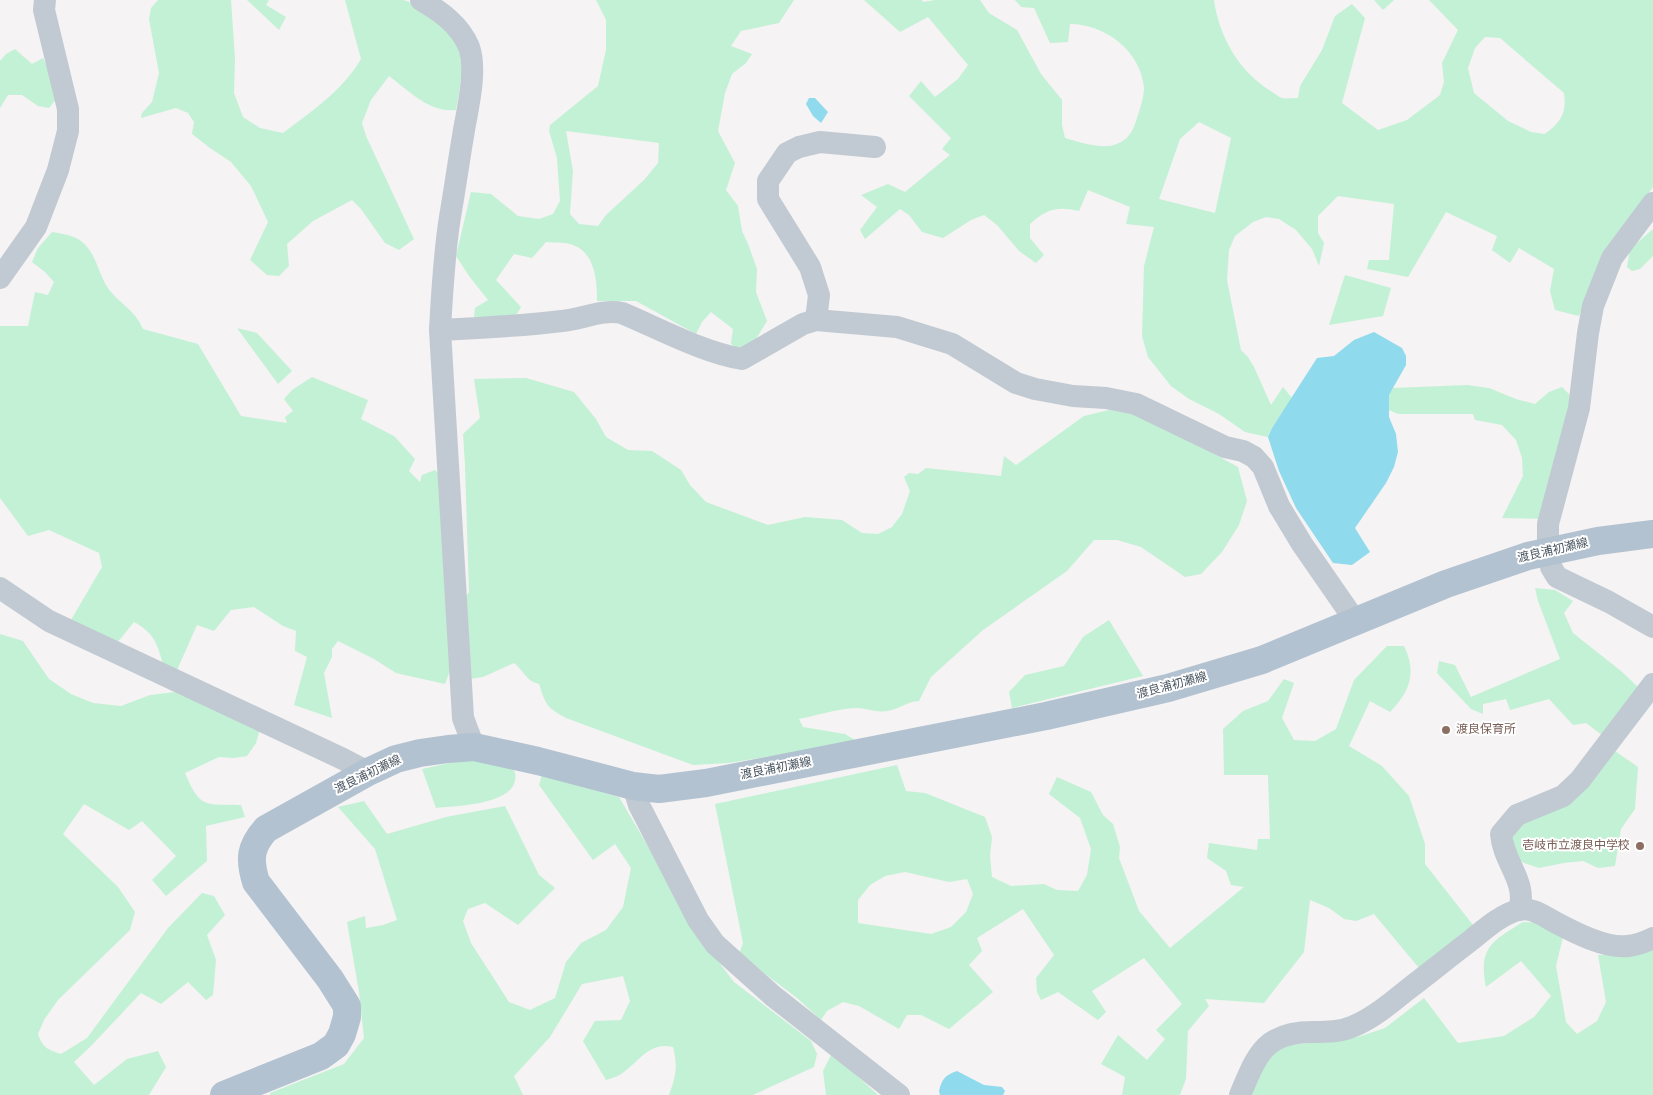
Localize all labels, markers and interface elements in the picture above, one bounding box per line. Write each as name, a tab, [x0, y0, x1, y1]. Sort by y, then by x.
street label: 渡良浦初瀬線	[1516, 535, 1590, 567]
street label: 渡良浦初瀬線	[1135, 669, 1209, 703]
place label: 渡良保育所	[1456, 722, 1516, 738]
marker: 渡良保育所	[1440, 724, 1452, 736]
street label: 渡良浦初瀬線	[332, 752, 404, 798]
street label: 渡良浦初瀬線	[739, 754, 813, 784]
place label: 壱岐市立渡良中学校	[1522, 838, 1630, 854]
marker: 壱岐市立渡良中学校	[1634, 840, 1646, 852]

